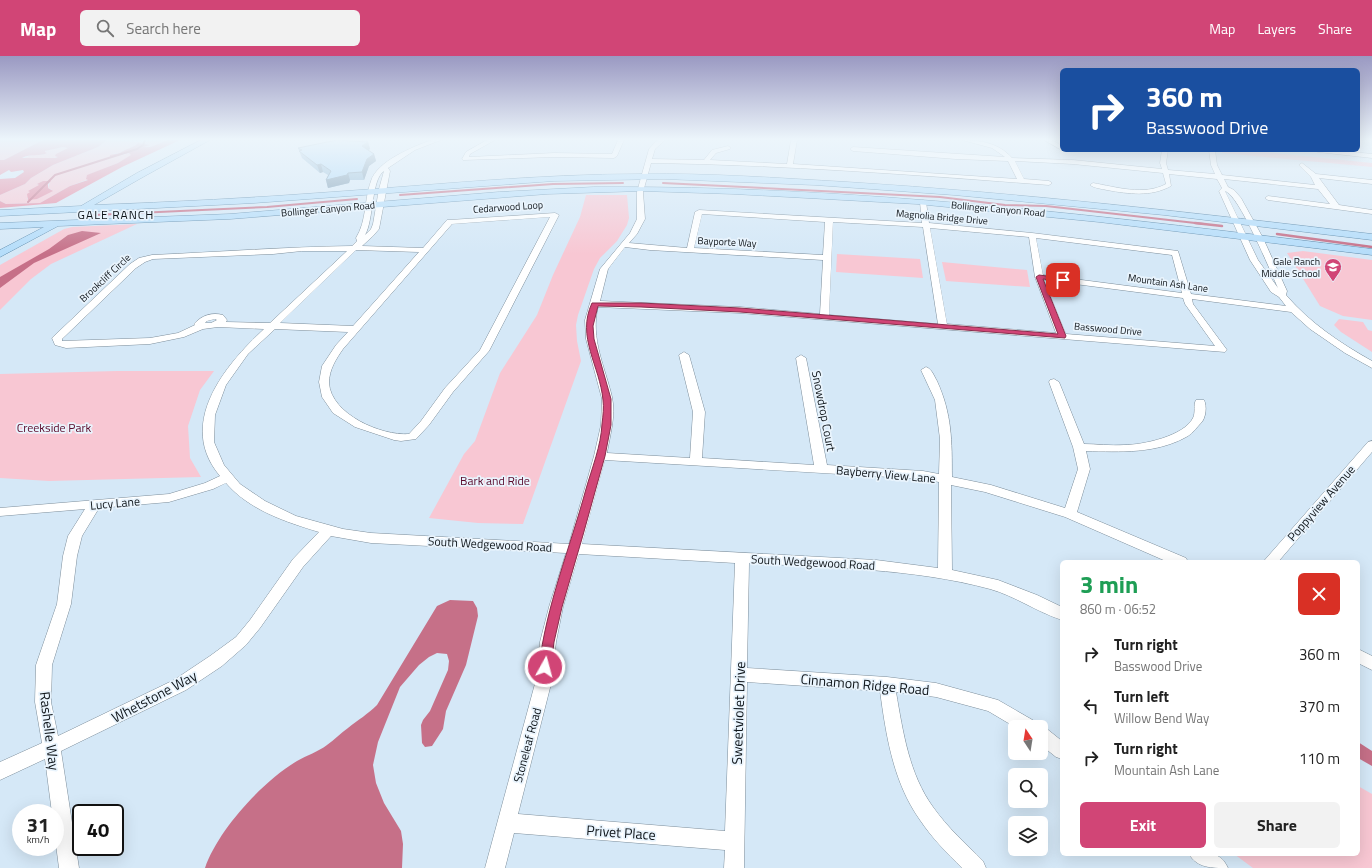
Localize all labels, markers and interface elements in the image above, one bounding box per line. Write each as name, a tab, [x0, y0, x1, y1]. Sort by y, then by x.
search box	[80, 10, 360, 46]
text: Map	[20, 14, 56, 43]
icon: search	[94, 17, 116, 39]
text: Search here	[126, 17, 201, 40]
text: Map	[1209, 18, 1235, 39]
text: Layers	[1257, 18, 1296, 39]
text: Share	[1318, 18, 1352, 39]
text: 360 m	[1146, 75, 1223, 118]
icon: right	[1080, 84, 1132, 136]
text: Basswood Drive	[1146, 114, 1268, 141]
street label: Bollinger Canyon Road	[280, 197, 376, 221]
street label: Cedarwood Loop	[472, 197, 544, 217]
street label: Bollinger Canyon Road	[950, 197, 1046, 221]
district label: GALE RANCH	[78, 205, 154, 224]
street label: Magnolia Bridge Drive	[895, 206, 989, 228]
street label: Bayporte Way	[697, 233, 757, 251]
street label: Brookcliff Circle	[76, 250, 134, 306]
place label: Gale Ranch Middle School	[1261, 254, 1320, 281]
school or university icon: Gale Ranch Middle School	[1323, 257, 1343, 282]
pin	[1046, 263, 1080, 297]
icon: arrive	[1052, 269, 1074, 291]
street label: Mountain Ash Lane	[1127, 270, 1209, 296]
street label: Basswood Drive	[1074, 319, 1142, 339]
street label: Snowdrop Court	[807, 369, 841, 454]
park label: Creekside Park	[17, 418, 92, 437]
street label: Bayberry View Lane	[835, 460, 937, 488]
street label: Poppyview Avenue	[1283, 461, 1359, 545]
park label: Bark and Ride	[460, 471, 530, 490]
street label: Lucy Lane	[89, 491, 141, 515]
street label: South Wedgewood Road	[427, 531, 553, 557]
street label: South Wedgewood Road	[750, 549, 876, 575]
text: 3 min	[1080, 566, 1138, 602]
button: close	[1298, 573, 1340, 615]
text: 860 m · 06:52	[1080, 599, 1156, 619]
text: Turn right	[1114, 633, 1178, 656]
icon: right	[1080, 643, 1102, 665]
text: 360 m	[1299, 643, 1340, 666]
position arrow	[524, 646, 566, 688]
text: Basswood Drive	[1114, 656, 1202, 676]
street label: Sweetviolet Drive	[726, 661, 750, 765]
street label: Whetstone Way	[107, 664, 201, 727]
street label: Cinnamon Ridge Road	[800, 668, 930, 700]
text: Turn left	[1114, 685, 1169, 708]
street label: Rashelle Way	[35, 690, 65, 772]
icon: left	[1080, 695, 1102, 717]
text: 370 m	[1299, 695, 1340, 718]
street label: Stoneleaf Road	[508, 705, 546, 785]
text: Willow Bend Way	[1114, 708, 1209, 728]
north arrow	[1008, 720, 1048, 760]
map controls	[1008, 720, 1048, 856]
text: Turn right	[1114, 737, 1178, 760]
icon: right	[1080, 747, 1102, 769]
text: 110 m	[1299, 747, 1340, 770]
text: Mountain Ash Lane	[1114, 760, 1219, 780]
button: search	[1008, 768, 1048, 808]
button: Exit	[1080, 802, 1206, 848]
button: Share	[1214, 802, 1340, 848]
speed limit sign: 40	[72, 804, 124, 856]
text: 31	[27, 809, 49, 840]
button: layers	[1008, 816, 1048, 856]
street label: Privet Place	[586, 819, 656, 845]
text: km/h	[27, 832, 49, 847]

